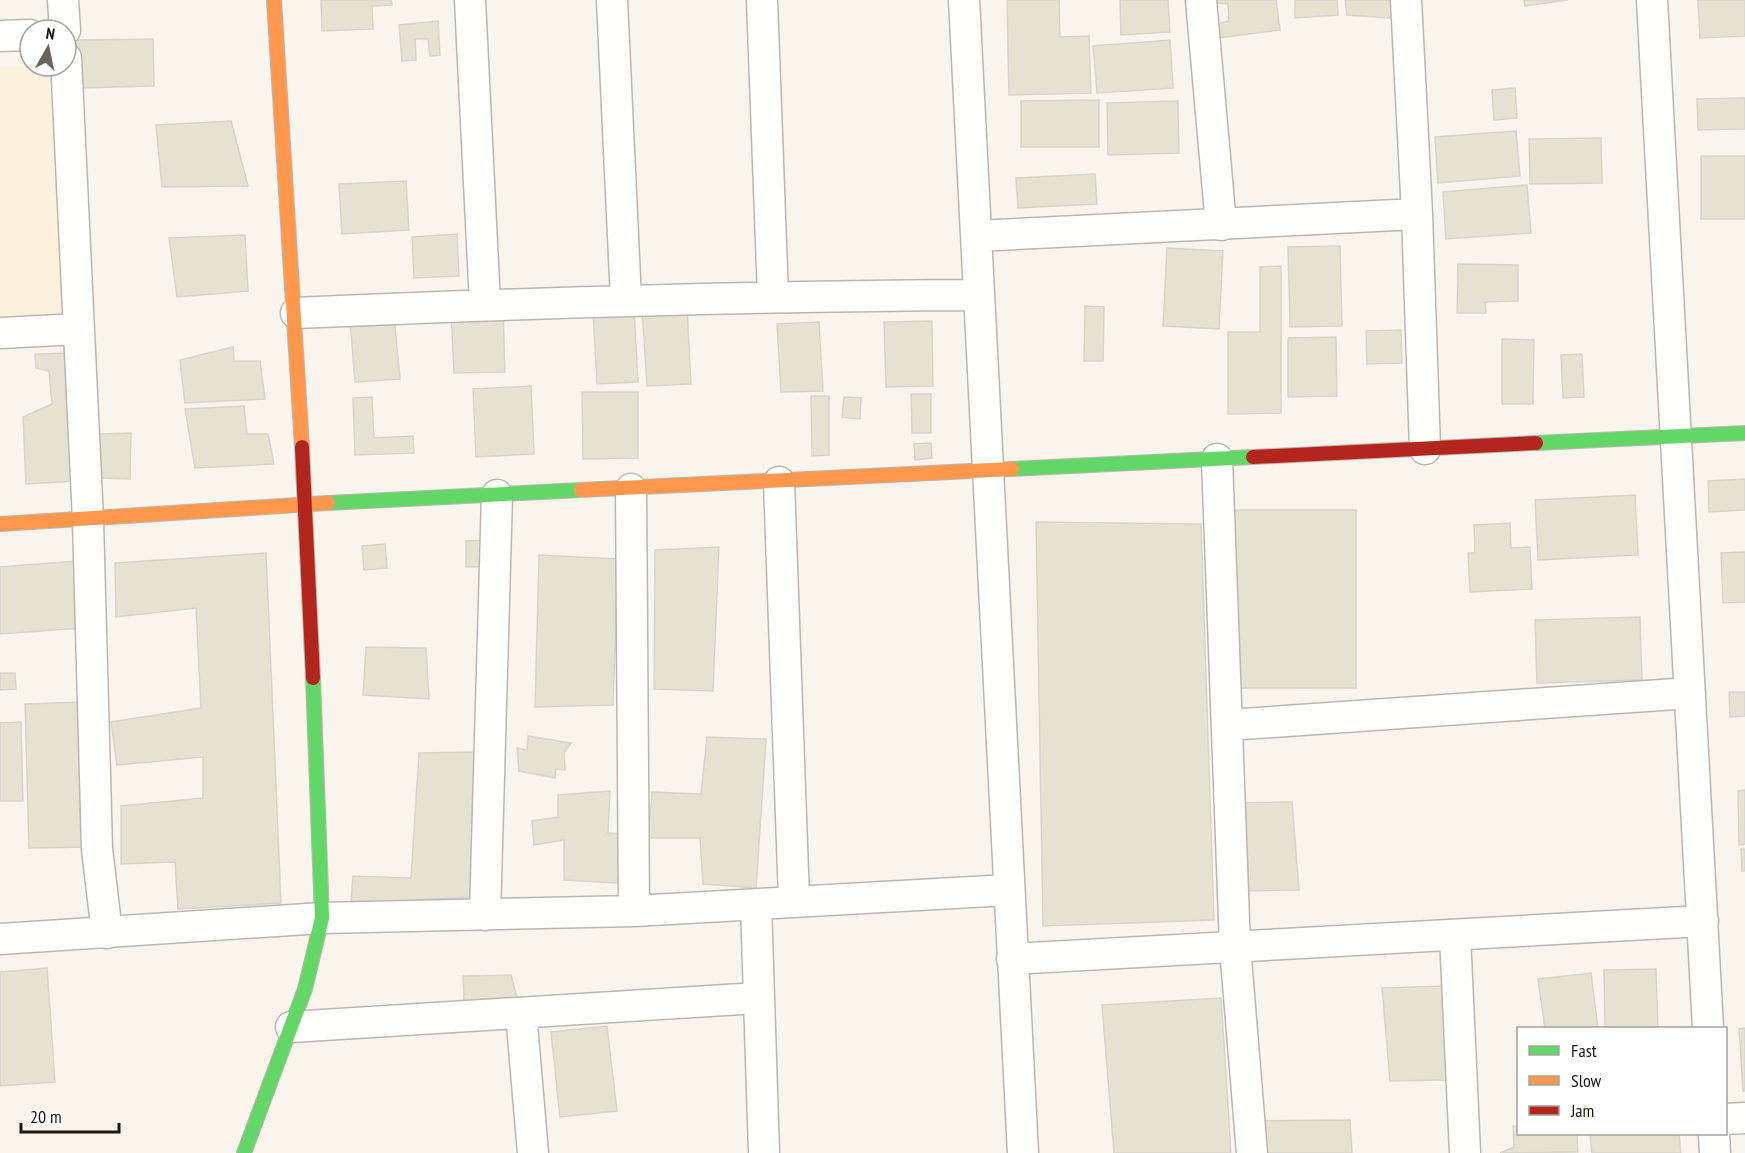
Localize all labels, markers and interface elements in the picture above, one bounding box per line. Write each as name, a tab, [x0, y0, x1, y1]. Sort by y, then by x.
north arrow	[18, 18, 78, 78]
text: N	[45, 23, 56, 44]
legend	[1517, 1027, 1727, 1135]
text: Fast	[1571, 1039, 1597, 1062]
text: Slow	[1571, 1069, 1602, 1092]
scale bar	[21, 1096, 118, 1134]
text: Jam	[1570, 1099, 1594, 1122]
text: 20 m	[30, 1105, 62, 1128]

